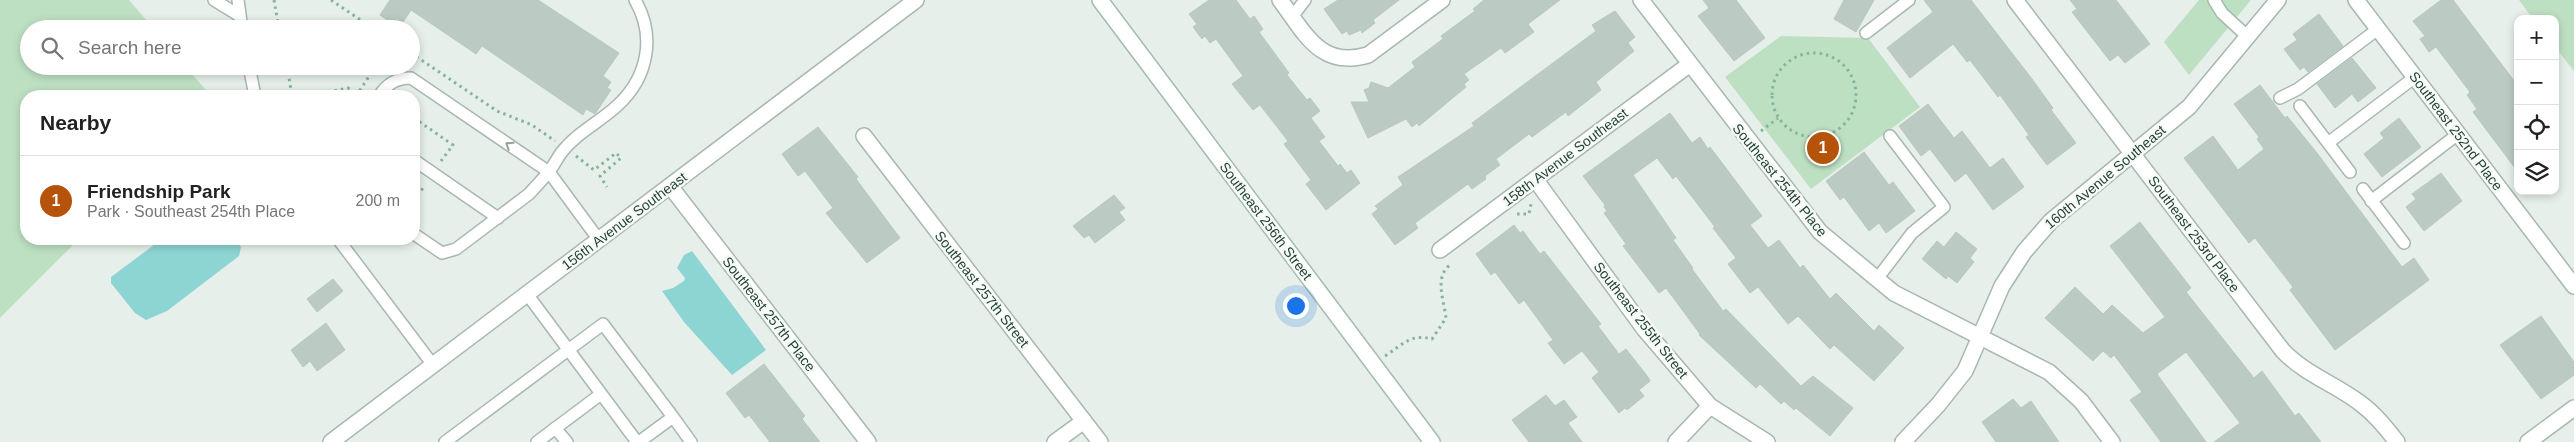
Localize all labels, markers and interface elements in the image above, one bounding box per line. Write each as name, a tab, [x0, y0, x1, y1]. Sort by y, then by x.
map controls	[2514, 15, 2559, 195]
button: +	[2514, 15, 2559, 60]
search box	[20, 20, 420, 75]
icon: search	[38, 34, 66, 62]
text: Search here	[78, 37, 182, 58]
button: −	[2514, 60, 2559, 105]
street label: Southeast 252nd Place	[2406, 68, 2506, 194]
street label: 158th Avenue Southeast	[1499, 105, 1631, 209]
button: locate	[2514, 105, 2559, 150]
text: Nearby	[40, 111, 111, 134]
street label: Southeast 254th Place	[1729, 120, 1831, 240]
street label: 160th Avenue Southeast	[2042, 122, 2169, 232]
pin: 1	[1807, 129, 1839, 167]
one-way arrow	[505, 142, 515, 151]
button: layers	[2514, 150, 2559, 195]
street label: Southeast 256th Street	[1217, 159, 1316, 283]
street label: 156th Avenue Southeast	[558, 169, 690, 273]
street label: Southeast 253rd Place	[2145, 173, 2243, 296]
text: Friendship Park	[87, 181, 231, 202]
text: 1	[52, 192, 60, 209]
text: 200 m	[356, 192, 400, 209]
text: Park · Southeast 254th Place	[87, 203, 295, 220]
street label: Southeast 257th Street	[932, 228, 1032, 350]
street label: Southeast 257th Place	[719, 254, 819, 375]
street label: Southeast 255th Street	[1591, 259, 1691, 381]
your location	[1283, 293, 1309, 319]

